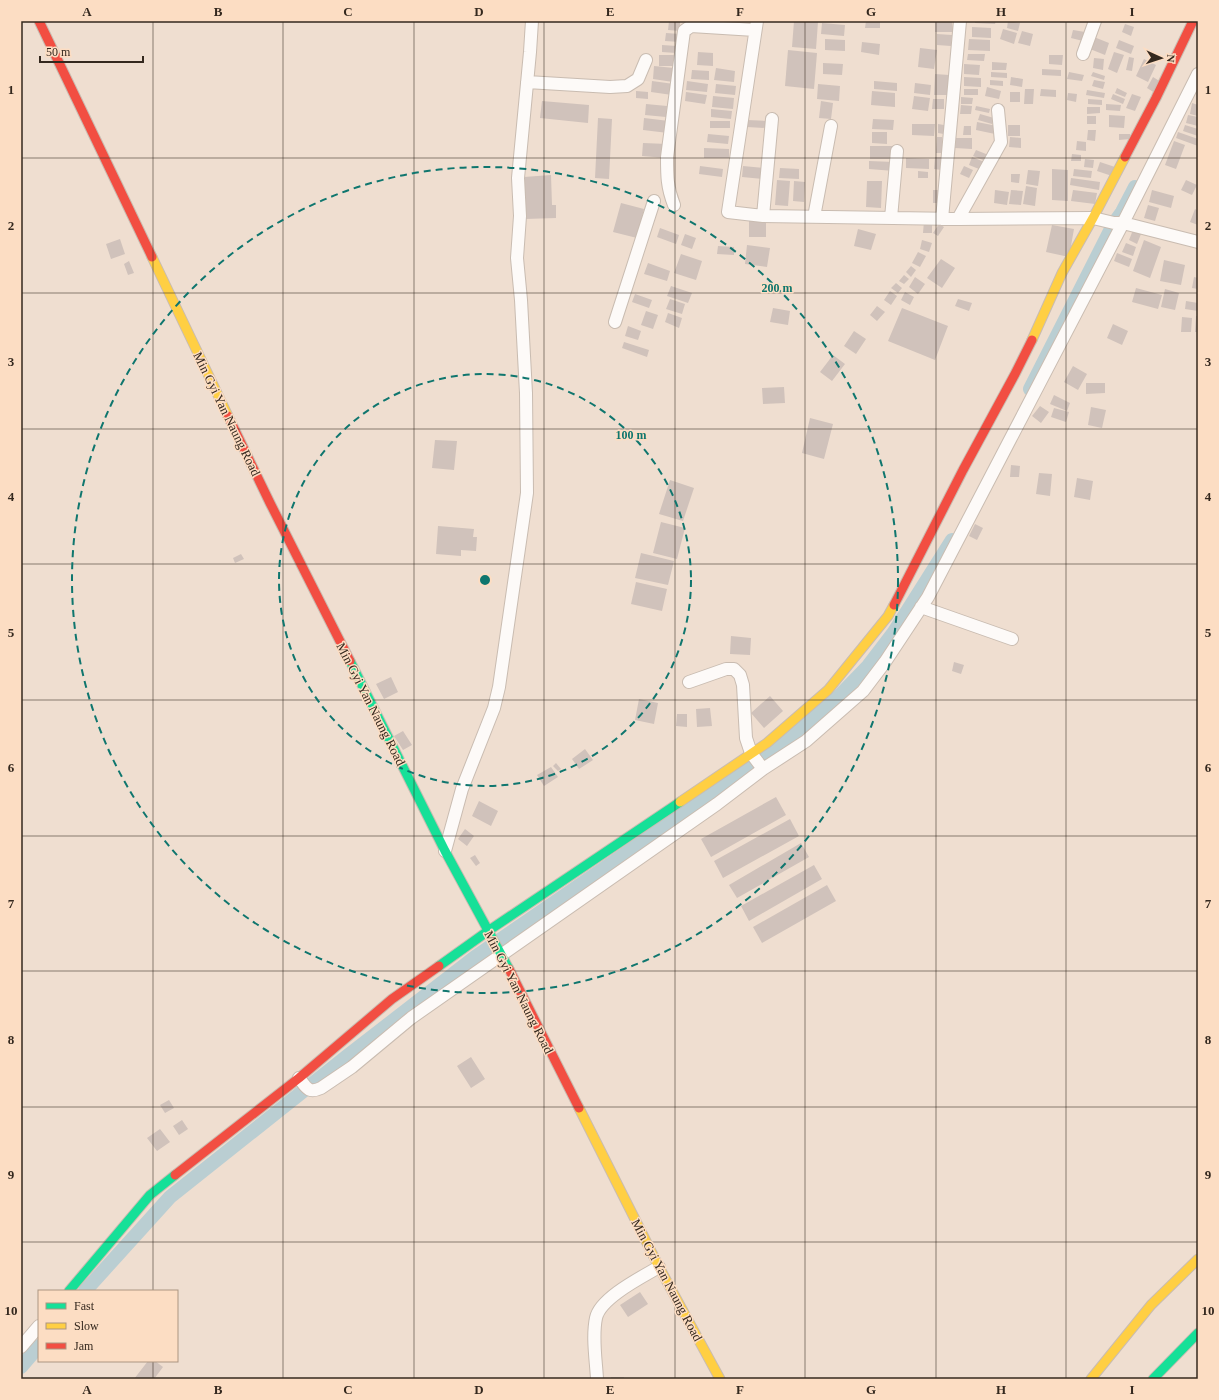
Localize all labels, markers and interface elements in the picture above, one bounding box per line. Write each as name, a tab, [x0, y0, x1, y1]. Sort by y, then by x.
text: A	[82, 4, 92, 19]
text: B	[214, 4, 223, 19]
text: C	[343, 4, 353, 19]
text: D	[474, 4, 484, 19]
text: E	[606, 4, 614, 19]
text: F	[736, 4, 744, 19]
text: G	[866, 4, 876, 19]
text: H	[996, 4, 1006, 19]
text: I	[1129, 4, 1135, 19]
scale bar	[40, 38, 143, 64]
north arrow	[1141, 38, 1181, 78]
text: 50 m	[46, 45, 71, 59]
text: N	[1165, 54, 1177, 63]
text: 1	[8, 82, 14, 97]
text: 1	[1205, 82, 1211, 97]
text: 2	[8, 218, 14, 233]
text: 2	[1205, 218, 1211, 233]
text: 200 m	[762, 281, 793, 295]
street label: Min Gyi Yan Naung Road	[190, 350, 264, 479]
text: 3	[8, 354, 15, 369]
text: 3	[1205, 354, 1212, 369]
text: 100 m	[616, 428, 647, 442]
text: 4	[8, 489, 15, 504]
text: 4	[1205, 489, 1212, 504]
centre of rings	[478, 573, 492, 587]
text: 5	[8, 625, 15, 640]
text: 5	[1205, 625, 1212, 640]
street label: Min Gyi Yan Naung Road	[333, 640, 409, 768]
text: 6	[8, 760, 15, 775]
text: 6	[1205, 760, 1212, 775]
text: 7	[8, 896, 15, 911]
text: 7	[1205, 896, 1212, 911]
street label: Min Gyi Yan Naung Road	[481, 928, 557, 1056]
text: 8	[8, 1032, 15, 1047]
text: 8	[1205, 1032, 1212, 1047]
text: 9	[8, 1167, 15, 1182]
text: 9	[1205, 1167, 1212, 1182]
street label: Min Gyi Yan Naung Road	[628, 1216, 706, 1344]
legend	[38, 1290, 178, 1362]
text: Fast	[74, 1299, 95, 1313]
text: 10	[5, 1303, 18, 1318]
text: 10	[1202, 1303, 1215, 1318]
text: Slow	[74, 1319, 99, 1333]
text: Jam	[74, 1339, 94, 1353]
text: A	[82, 1382, 92, 1397]
text: B	[214, 1382, 223, 1397]
text: C	[343, 1382, 353, 1397]
text: D	[474, 1382, 484, 1397]
text: E	[606, 1382, 614, 1397]
text: F	[736, 1382, 744, 1397]
text: G	[866, 1382, 876, 1397]
text: H	[996, 1382, 1006, 1397]
text: I	[1129, 1382, 1135, 1397]

